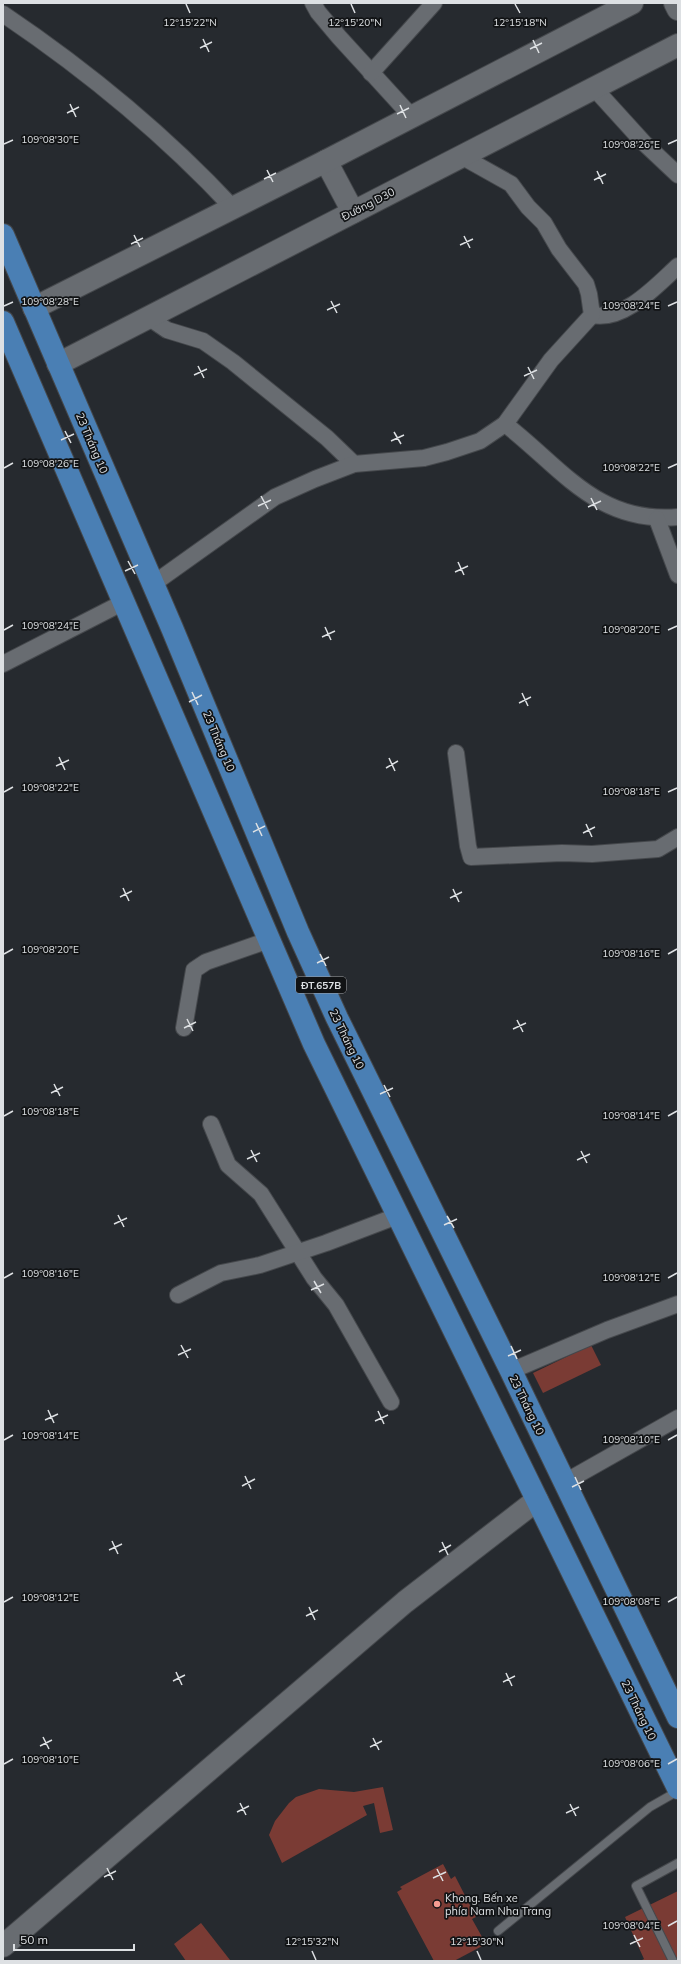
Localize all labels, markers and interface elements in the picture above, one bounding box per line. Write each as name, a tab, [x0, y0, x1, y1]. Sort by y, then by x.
text: 12°15'22"N	[163, 16, 217, 29]
text: 12°15'20"N	[328, 16, 382, 29]
text: 12°15'18"N	[493, 16, 547, 29]
text: 109°08'30"E	[21, 133, 79, 146]
text: 109°08'26"E	[602, 138, 660, 151]
street label: Đường D30	[339, 184, 397, 223]
text: 109°08'28"E	[21, 295, 79, 308]
text: 109°08'24"E	[602, 299, 660, 312]
street label: 23 Tháng 10	[73, 410, 111, 476]
text: 109°08'26"E	[21, 457, 79, 470]
text: 109°08'22"E	[602, 461, 660, 474]
text: 109°08'24"E	[21, 619, 79, 632]
text: 109°08'20"E	[602, 623, 660, 636]
street label: 23 Tháng 10	[200, 708, 238, 774]
text: 109°08'22"E	[21, 781, 79, 794]
text: 109°08'18"E	[602, 785, 660, 798]
text: 109°08'20"E	[21, 943, 79, 956]
text: 109°08'16"E	[602, 947, 660, 960]
road number: ĐT.657B	[296, 977, 346, 993]
street label: 23 Tháng 10	[326, 1007, 368, 1072]
text: 109°08'18"E	[21, 1105, 79, 1118]
text: 109°08'14"E	[602, 1109, 660, 1122]
text: 109°08'16"E	[21, 1267, 79, 1280]
text: 109°08'12"E	[602, 1271, 660, 1284]
street label: 23 Tháng 10	[506, 1373, 548, 1438]
text: 109°08'14"E	[21, 1429, 79, 1442]
text: 109°08'10"E	[602, 1433, 660, 1446]
text: 109°08'12"E	[21, 1591, 79, 1604]
text: 109°08'08"E	[602, 1595, 660, 1608]
street label: 23 Tháng 10	[618, 1678, 660, 1743]
text: 109°08'10"E	[21, 1753, 79, 1766]
text: 109°08'06"E	[602, 1757, 660, 1770]
place label: Khong. Bến xe phía Nam Nha Trang	[445, 1891, 551, 1918]
marker: Khong. Bến xe phía Nam Nha Trang	[432, 1899, 442, 1909]
text: 109°08'04"E	[602, 1919, 660, 1932]
scale bar	[14, 1926, 134, 1952]
text: 50 m	[20, 1932, 48, 1947]
text: 12°15'32"N	[285, 1935, 339, 1948]
text: 12°15'30"N	[450, 1935, 504, 1948]

